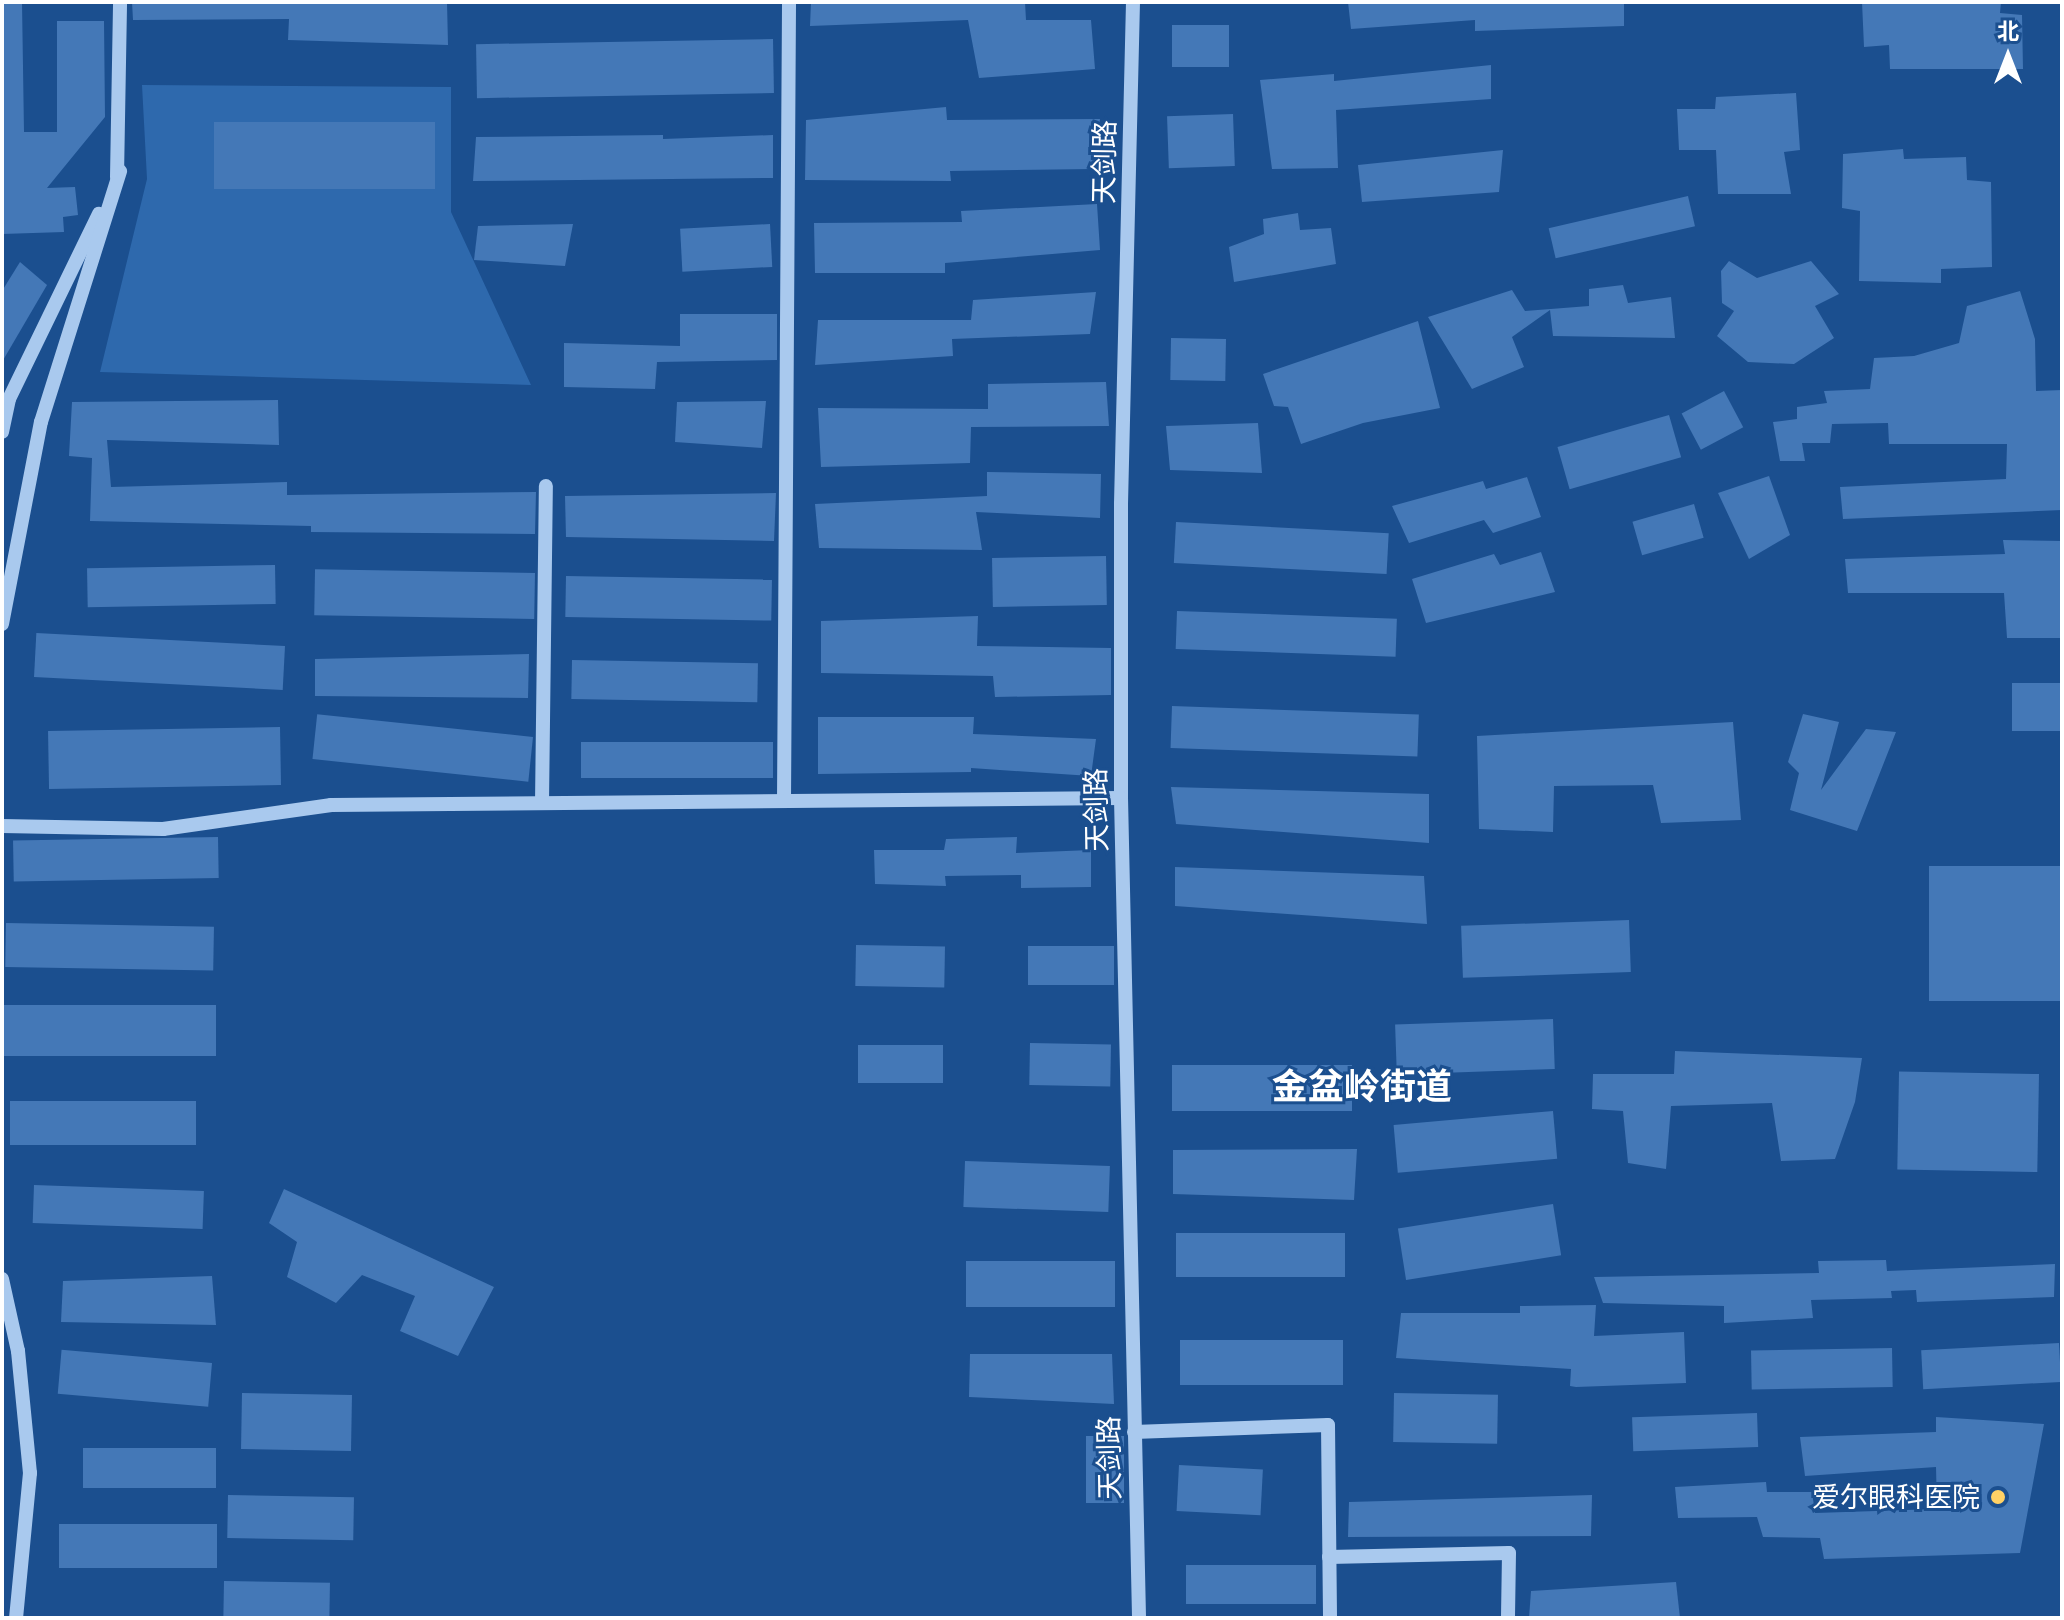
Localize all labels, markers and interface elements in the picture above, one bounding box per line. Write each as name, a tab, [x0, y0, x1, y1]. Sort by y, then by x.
north arrow	[1968, 16, 2048, 96]
text: 北	[1997, 18, 2019, 45]
street label: 天剑路	[1086, 120, 1122, 204]
street label: 天剑路	[1078, 768, 1114, 852]
district label: 金盆岭街道	[1272, 1065, 1452, 1109]
street label: 天剑路	[1091, 1416, 1127, 1500]
place label: 爱尔眼科医院	[1812, 1480, 1980, 1514]
marker: 爱尔眼科医院	[1987, 1486, 2009, 1508]

